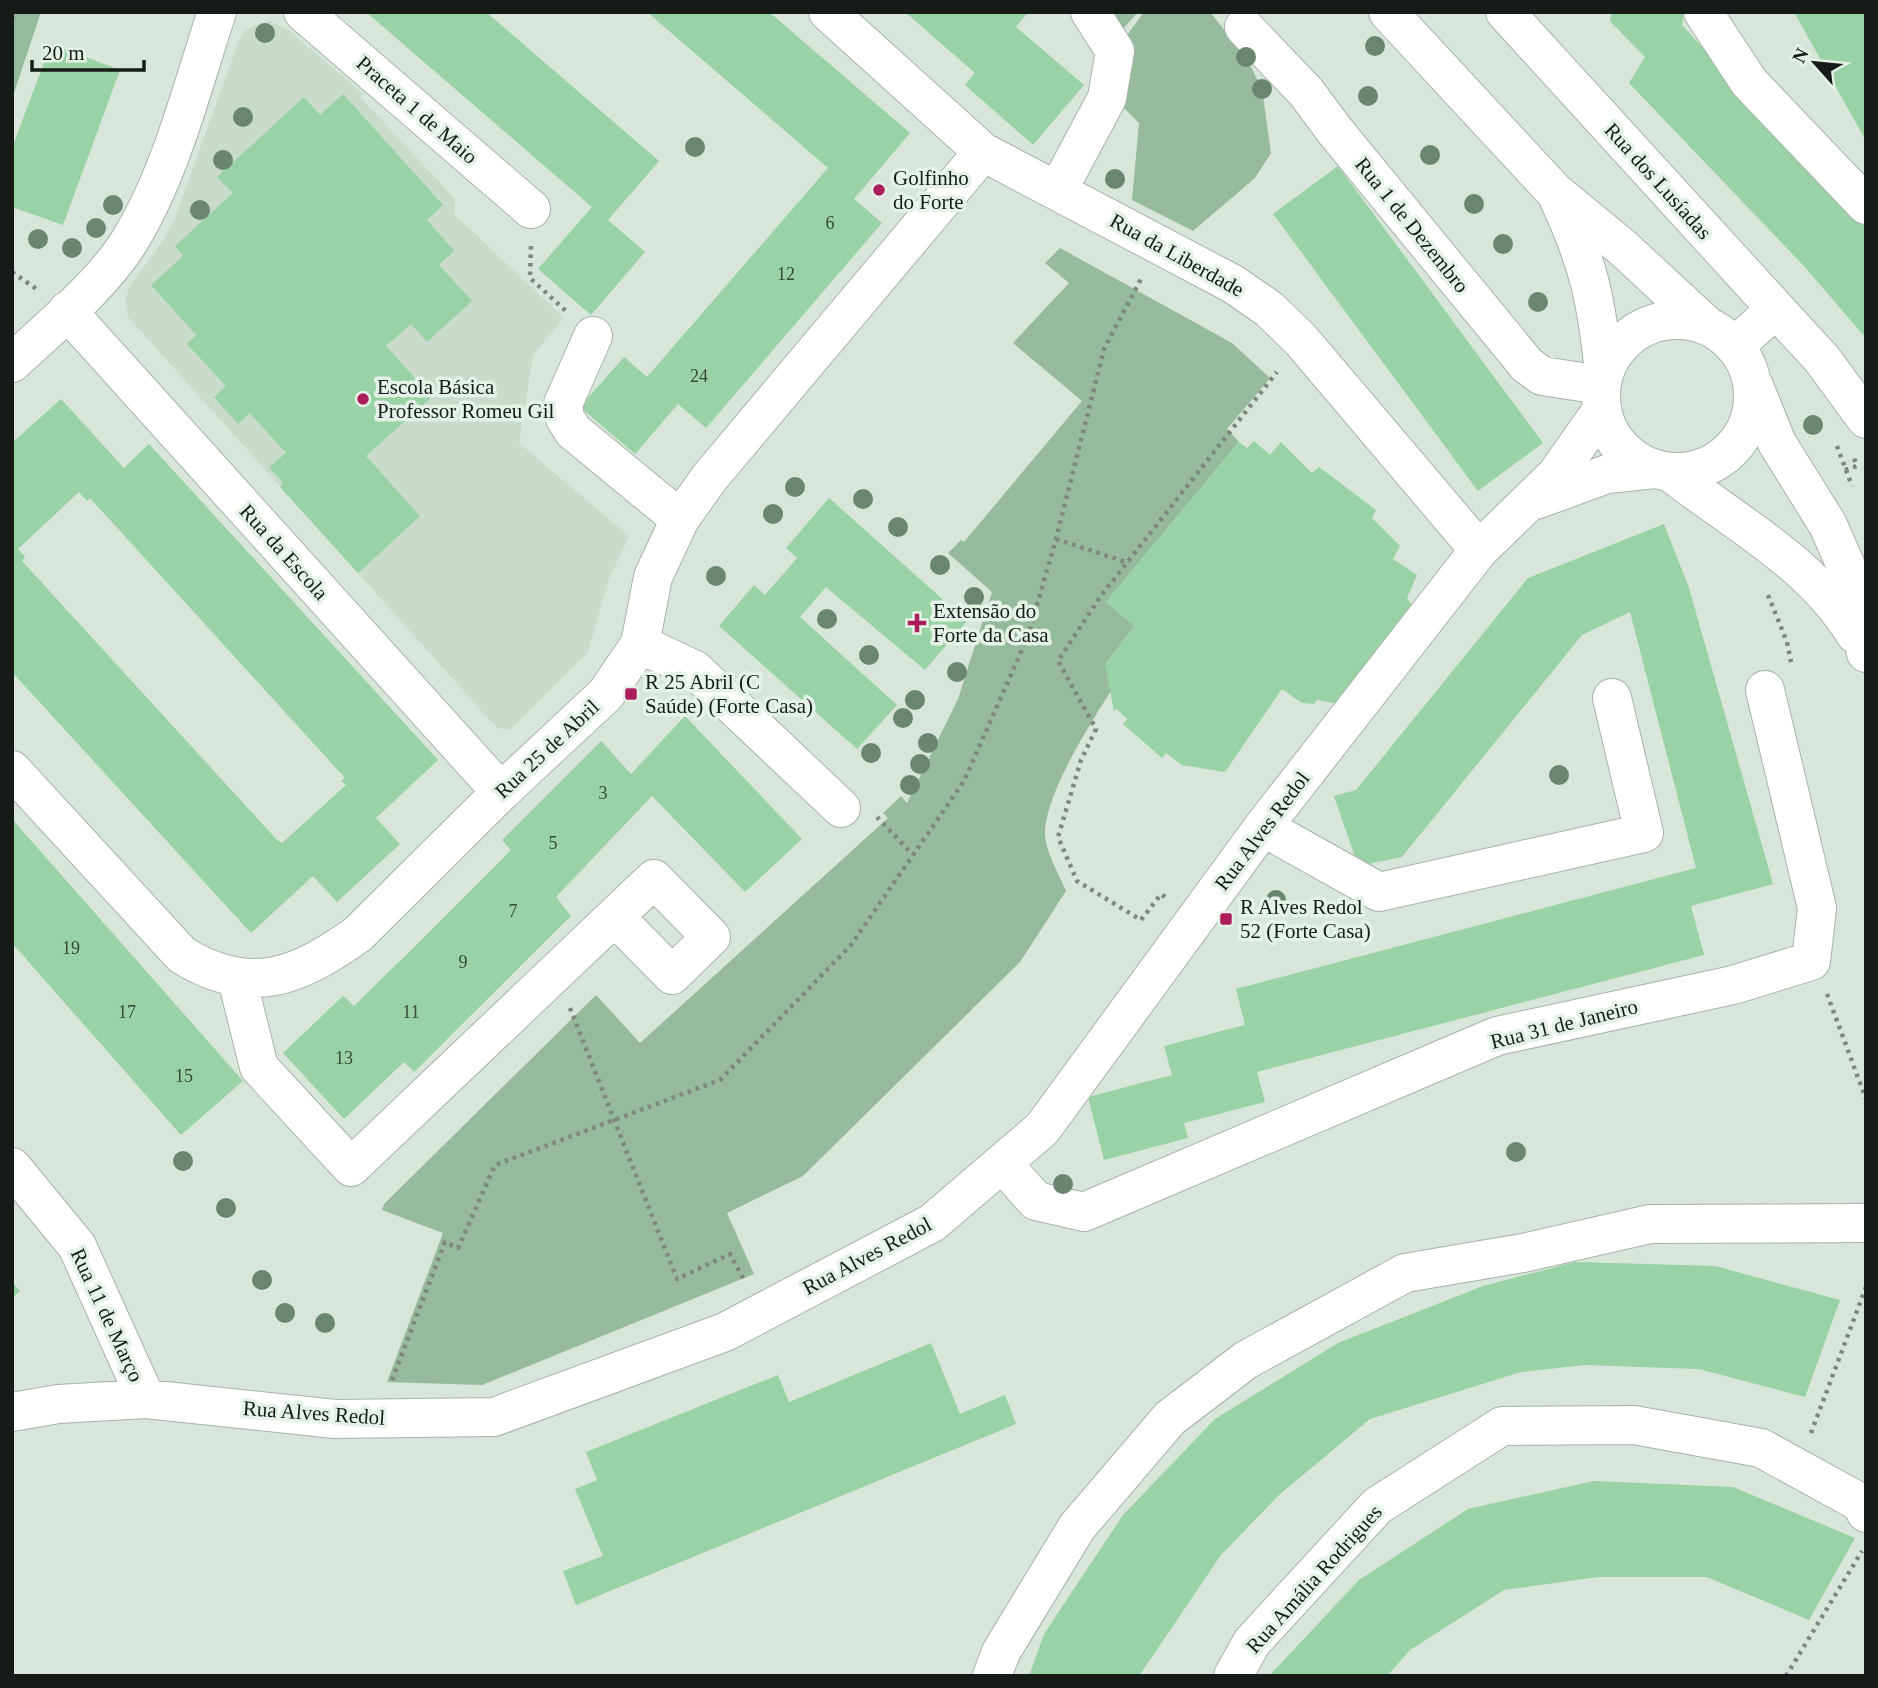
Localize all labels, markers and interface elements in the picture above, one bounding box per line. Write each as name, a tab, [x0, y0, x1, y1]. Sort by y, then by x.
scale bar	[32, 28, 144, 72]
north arrow	[1780, 28, 1850, 98]
text: 20 m	[42, 41, 85, 65]
text: N	[1788, 44, 1813, 66]
street label: Praceta 1 de Maio	[352, 51, 482, 169]
street label: Rua dos Lusíadas	[1600, 118, 1716, 244]
street label: Rua 1 de Dezembro	[1350, 152, 1474, 298]
place label: Golfinho do Forte	[893, 166, 969, 214]
marker: Golfinho do Forte	[871, 182, 887, 198]
street label: Rua da Liberdade	[1106, 208, 1248, 302]
house number: 6	[826, 213, 835, 233]
house number: 12	[777, 264, 795, 284]
house number: 24	[690, 366, 708, 386]
place label: Escola Básica Professor Romeu Gil	[377, 375, 554, 423]
marker: Escola Básica Professor Romeu Gil	[355, 391, 371, 407]
street label: Rua da Escola	[235, 499, 334, 605]
place label: Extensão do Forte da Casa	[933, 599, 1049, 647]
marker: Extensão do Forte da Casa	[907, 613, 927, 633]
place label: R 25 Abril (C Saúde) (Forte Casa)	[645, 670, 813, 718]
marker: R 25 Abril (C Saúde) (Forte Casa)	[623, 686, 639, 702]
street label: Rua 25 de Abril	[490, 695, 604, 803]
street label: Rua Alves Redol	[1210, 767, 1315, 895]
house number: 3	[599, 783, 608, 803]
house number: 5	[549, 833, 558, 853]
place label: R Alves Redol 52 (Forte Casa)	[1240, 895, 1371, 943]
house number: 7	[509, 901, 518, 921]
marker: R Alves Redol 52 (Forte Casa)	[1218, 911, 1234, 927]
house number: 19	[62, 938, 80, 958]
house number: 9	[459, 952, 468, 972]
street label: Rua 31 de Janeiro	[1488, 994, 1640, 1054]
house number: 17	[118, 1002, 136, 1022]
house number: 11	[402, 1002, 420, 1022]
house number: 13	[335, 1048, 353, 1068]
house number: 15	[175, 1066, 193, 1086]
street label: Rua Alves Redol	[799, 1212, 936, 1300]
street label: Rua 11 de Março	[66, 1244, 148, 1386]
street label: Rua Alves Redol	[242, 1396, 386, 1430]
street label: Rua Amália Rodrigues	[1241, 1500, 1387, 1658]

